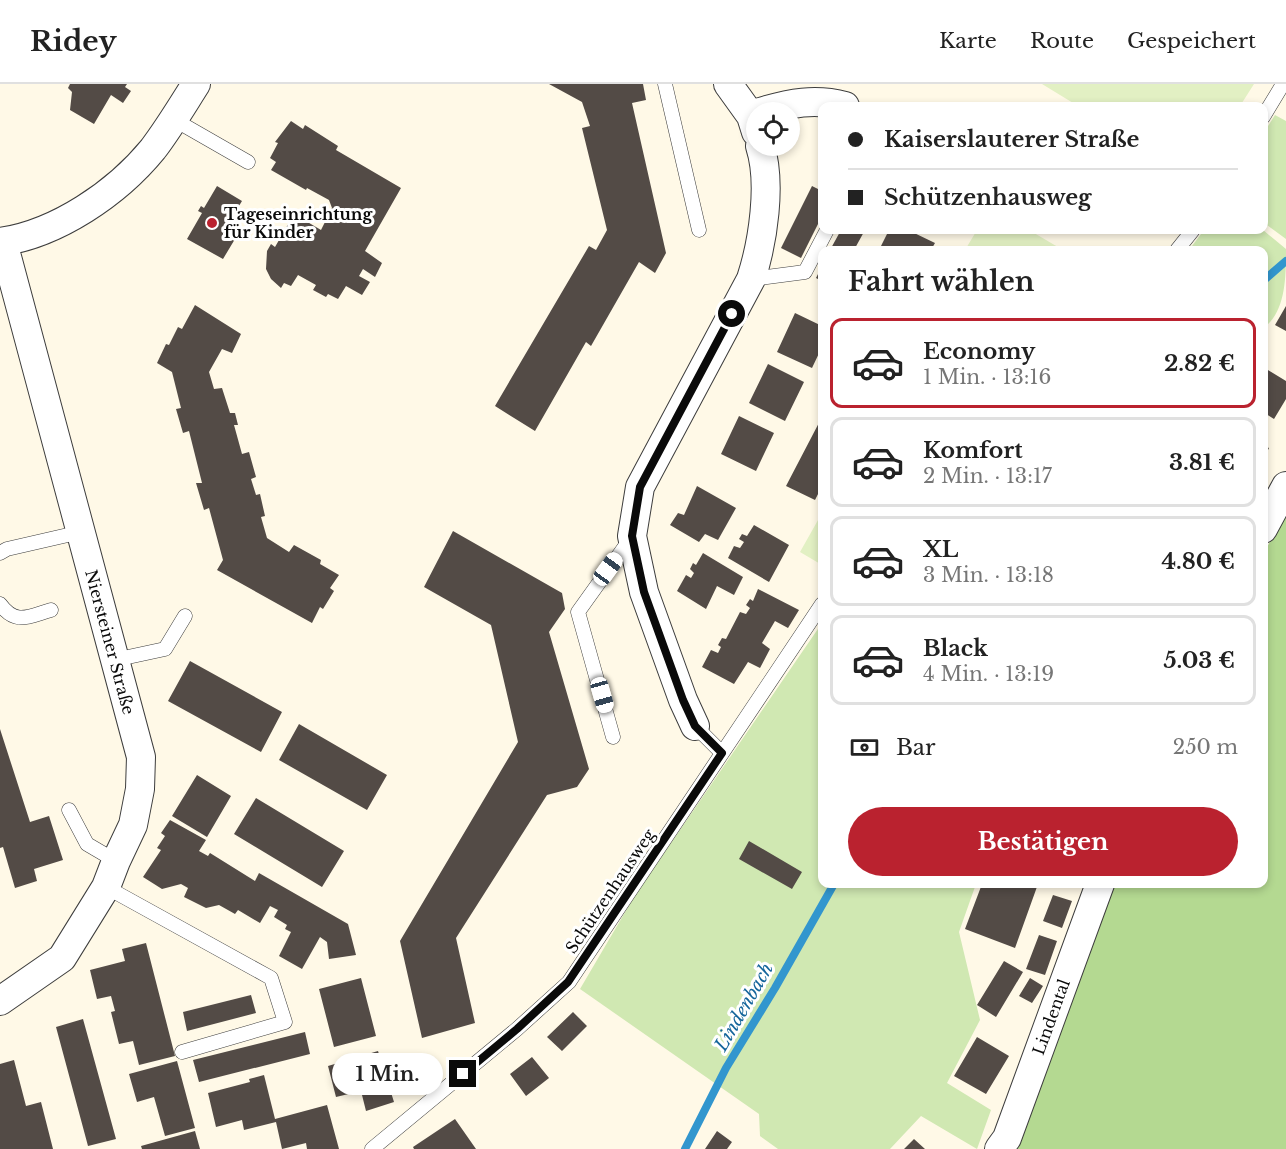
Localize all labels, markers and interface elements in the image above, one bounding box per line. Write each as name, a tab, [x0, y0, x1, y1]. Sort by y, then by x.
text: Ridey	[30, 24, 116, 59]
text: Karte	[939, 28, 997, 54]
text: Route	[1030, 28, 1094, 54]
text: Gespeichert	[1127, 28, 1256, 54]
map controls	[746, 102, 800, 156]
button: locate	[746, 102, 800, 156]
text: Kaiserslauterer Straße	[884, 126, 1139, 153]
text: Schützenhausweg	[884, 184, 1092, 211]
place label: Tageseinrichtung für Kinder	[224, 204, 373, 242]
marker: Tageseinrichtung für Kinder	[205, 216, 219, 230]
text: Fahrt wählen	[848, 265, 1034, 298]
route start	[718, 300, 745, 327]
icon: car	[851, 336, 905, 390]
text: Economy	[923, 338, 1035, 365]
text: 2.82 €	[1164, 350, 1235, 377]
text: 1 Min. · 13:16	[923, 365, 1051, 389]
icon: car	[851, 435, 905, 489]
text: Komfort	[923, 437, 1023, 464]
text: 3.81 €	[1169, 449, 1235, 476]
text: 2 Min. · 13:17	[923, 464, 1052, 488]
icon: car	[851, 534, 905, 588]
text: XL	[923, 536, 958, 563]
text: 4.80 €	[1161, 548, 1235, 575]
car	[590, 549, 626, 589]
text: 3 Min. · 13:18	[923, 563, 1054, 587]
street label: Niersteiner Straße	[81, 567, 139, 717]
icon: car	[851, 633, 905, 687]
text: Black	[923, 635, 988, 662]
text: 5.03 €	[1163, 647, 1235, 674]
text: 4 Min. · 13:19	[923, 662, 1054, 686]
car	[588, 675, 616, 715]
icon: cash	[848, 731, 881, 764]
text: Bar	[896, 734, 936, 761]
text: 250 m	[1173, 735, 1238, 759]
button: Bestätigen	[848, 807, 1238, 876]
street label: Schützenhausweg	[561, 825, 659, 957]
water label: Lindenbach	[709, 959, 778, 1056]
street label: Lindental	[1028, 976, 1074, 1058]
callout: 1 Min.	[331, 1053, 442, 1095]
route end	[449, 1060, 476, 1087]
text: 1 Min.	[356, 1062, 419, 1086]

